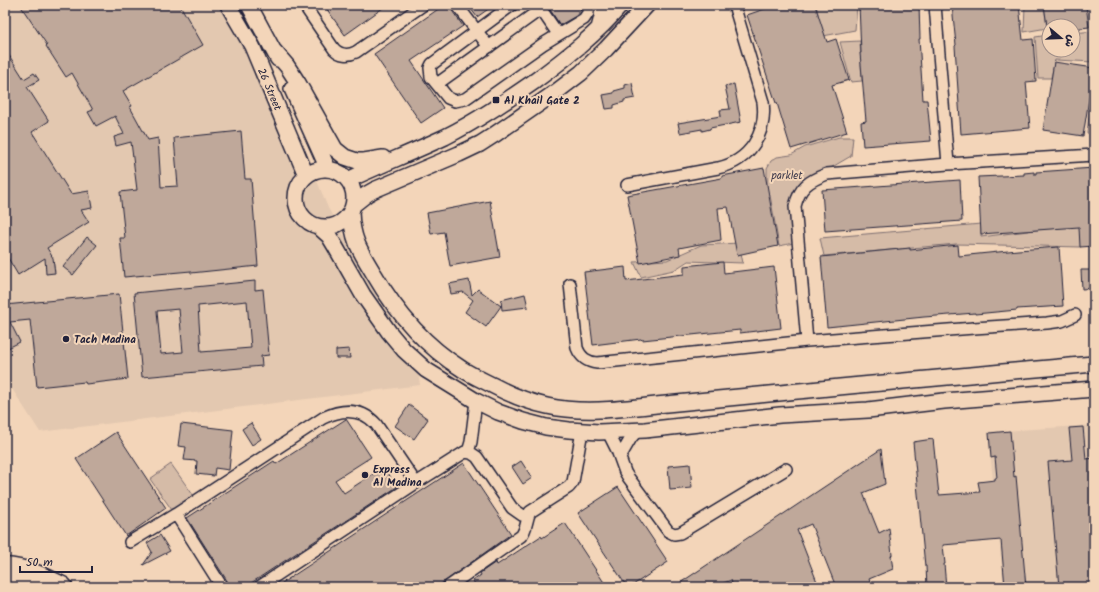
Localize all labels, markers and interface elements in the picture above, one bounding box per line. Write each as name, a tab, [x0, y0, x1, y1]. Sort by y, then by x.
north arrow	[1041, 18, 1081, 58]
text: ش	[1059, 32, 1080, 50]
street label: 26 Street	[252, 65, 286, 114]
place label: Al Khail Gate 2	[504, 92, 580, 110]
marker: Al Khail Gate 2	[491, 95, 501, 105]
park label: parklet	[770, 167, 803, 185]
place label: Tach Madina	[74, 331, 136, 349]
marker: Tach Madina	[61, 334, 71, 344]
place label: Express Al Madina	[373, 461, 422, 492]
marker: Express Al Madina	[360, 470, 370, 480]
scale bar	[20, 548, 92, 574]
text: 50 m	[26, 553, 53, 572]

